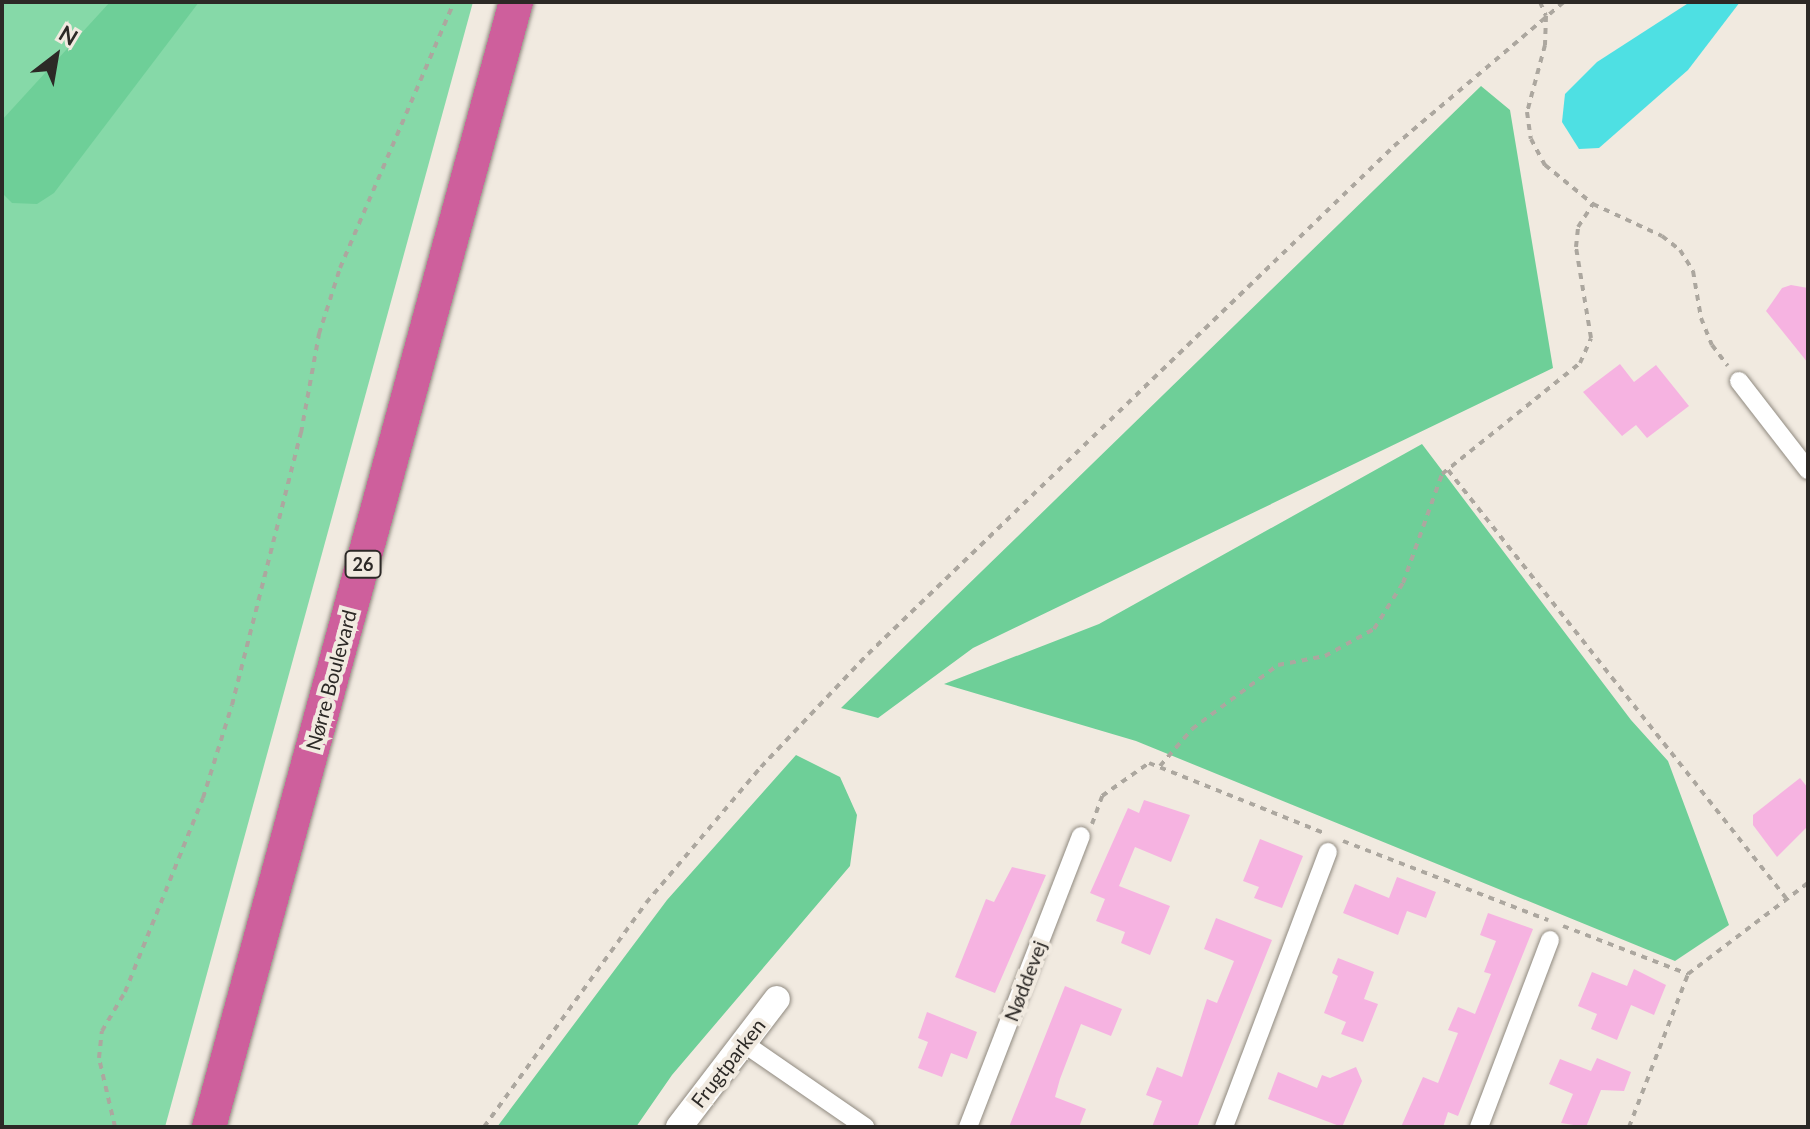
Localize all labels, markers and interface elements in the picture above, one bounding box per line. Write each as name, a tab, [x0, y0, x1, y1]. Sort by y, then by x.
north arrow	[16, 16, 96, 96]
text: N	[54, 19, 83, 51]
road number: 26	[343, 550, 383, 578]
street label: Nørre Boulevard	[301, 607, 361, 753]
street label: Nøddevej	[999, 937, 1051, 1025]
street label: Frugtparken	[686, 1014, 770, 1112]

